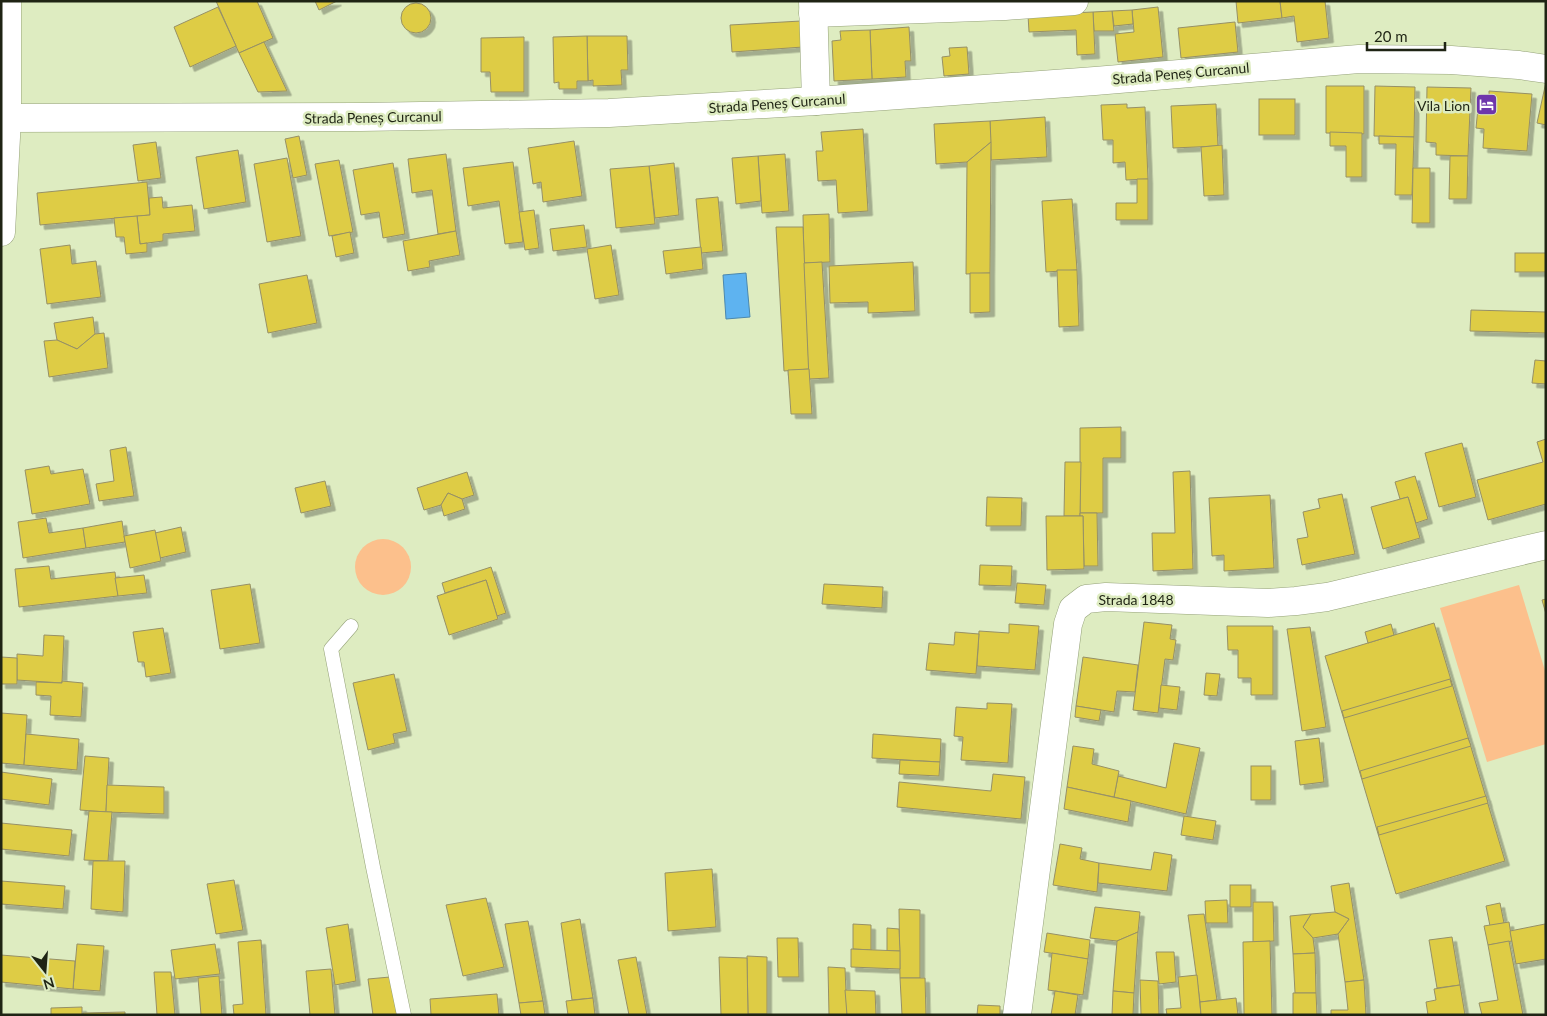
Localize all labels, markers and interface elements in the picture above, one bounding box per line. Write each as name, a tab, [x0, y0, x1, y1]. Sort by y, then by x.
scale bar	[1367, 20, 1444, 52]
text: 20 m	[1374, 27, 1408, 45]
street label: Strada Peneș Curcanul	[1112, 59, 1250, 87]
street label: Strada Peneș Curcanul	[708, 90, 846, 116]
hotel icon: Vila Lion	[1474, 93, 1498, 117]
place label: Vila Lion	[1417, 97, 1470, 114]
street label: Strada Peneș Curcanul	[304, 107, 442, 127]
street label: Strada 1848	[1098, 591, 1174, 608]
north arrow	[20, 946, 70, 996]
text: N	[41, 974, 57, 994]

